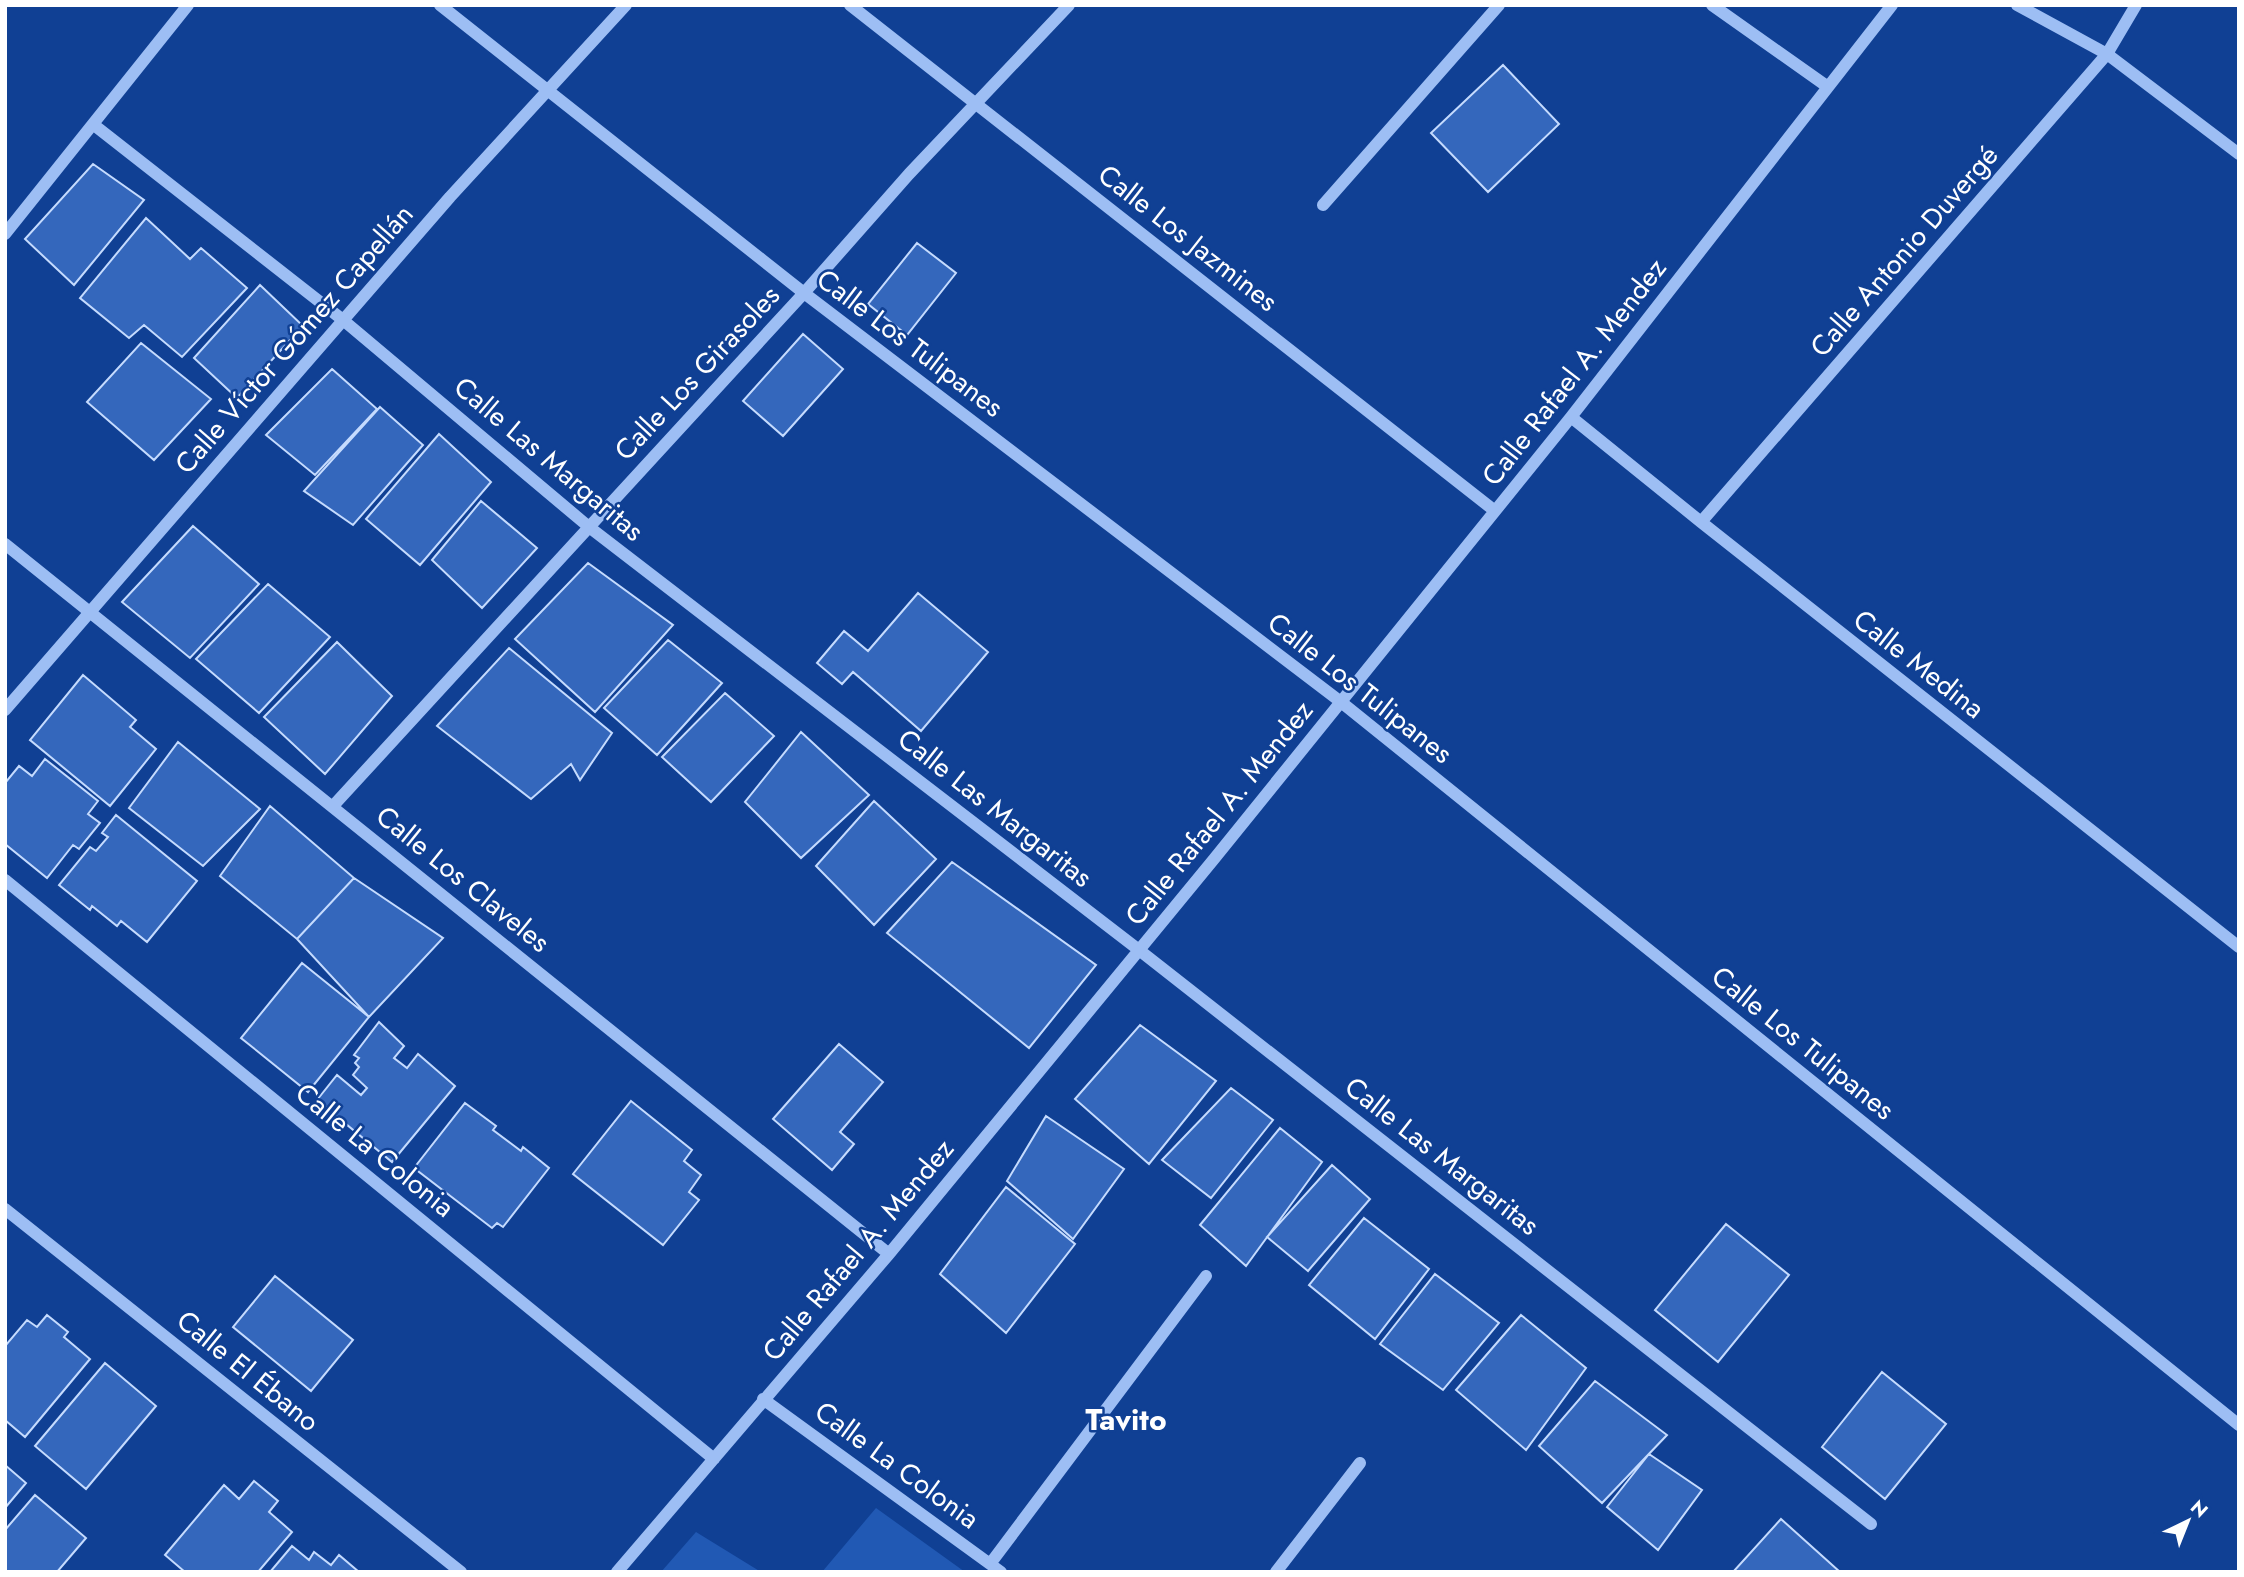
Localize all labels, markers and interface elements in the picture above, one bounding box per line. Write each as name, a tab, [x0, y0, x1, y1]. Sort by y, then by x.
street label: Calle Antonio Duvergé	[1800, 136, 2008, 366]
street label: Calle Los Jazmines	[1089, 155, 1287, 321]
street label: Calle Víctor Gómez Capellán	[165, 195, 423, 483]
street label: Calle Rafael A. Mendez	[1472, 249, 1676, 495]
street label: Calle Los Tulipanes	[808, 259, 1012, 427]
street label: Calle Los Girasoles	[605, 276, 789, 470]
street label: Calle Las Margaritas	[445, 367, 653, 551]
street label: Calle Medina	[1845, 600, 1993, 728]
street label: Calle Los Tulipanes	[1259, 603, 1461, 773]
street label: Calle Rafael A. Mendez	[1115, 692, 1323, 934]
street label: Calle Las Margaritas	[889, 719, 1101, 897]
street label: Calle Los Claveles	[367, 796, 559, 962]
street label: Calle Los Tulipanes	[1703, 956, 1903, 1130]
street label: Calle Las Margaritas	[1336, 1067, 1548, 1245]
street label: Calle La Colonia	[287, 1073, 463, 1227]
street label: Calle Rafael A. Mendez	[753, 1130, 963, 1370]
street label: Calle El Ébano	[168, 1301, 328, 1441]
street label: Calle La Colonia	[806, 1391, 988, 1539]
district label: Tavito	[1085, 1398, 1167, 1441]
north arrow	[2153, 1486, 2223, 1556]
text: N	[2185, 1494, 2214, 1524]

